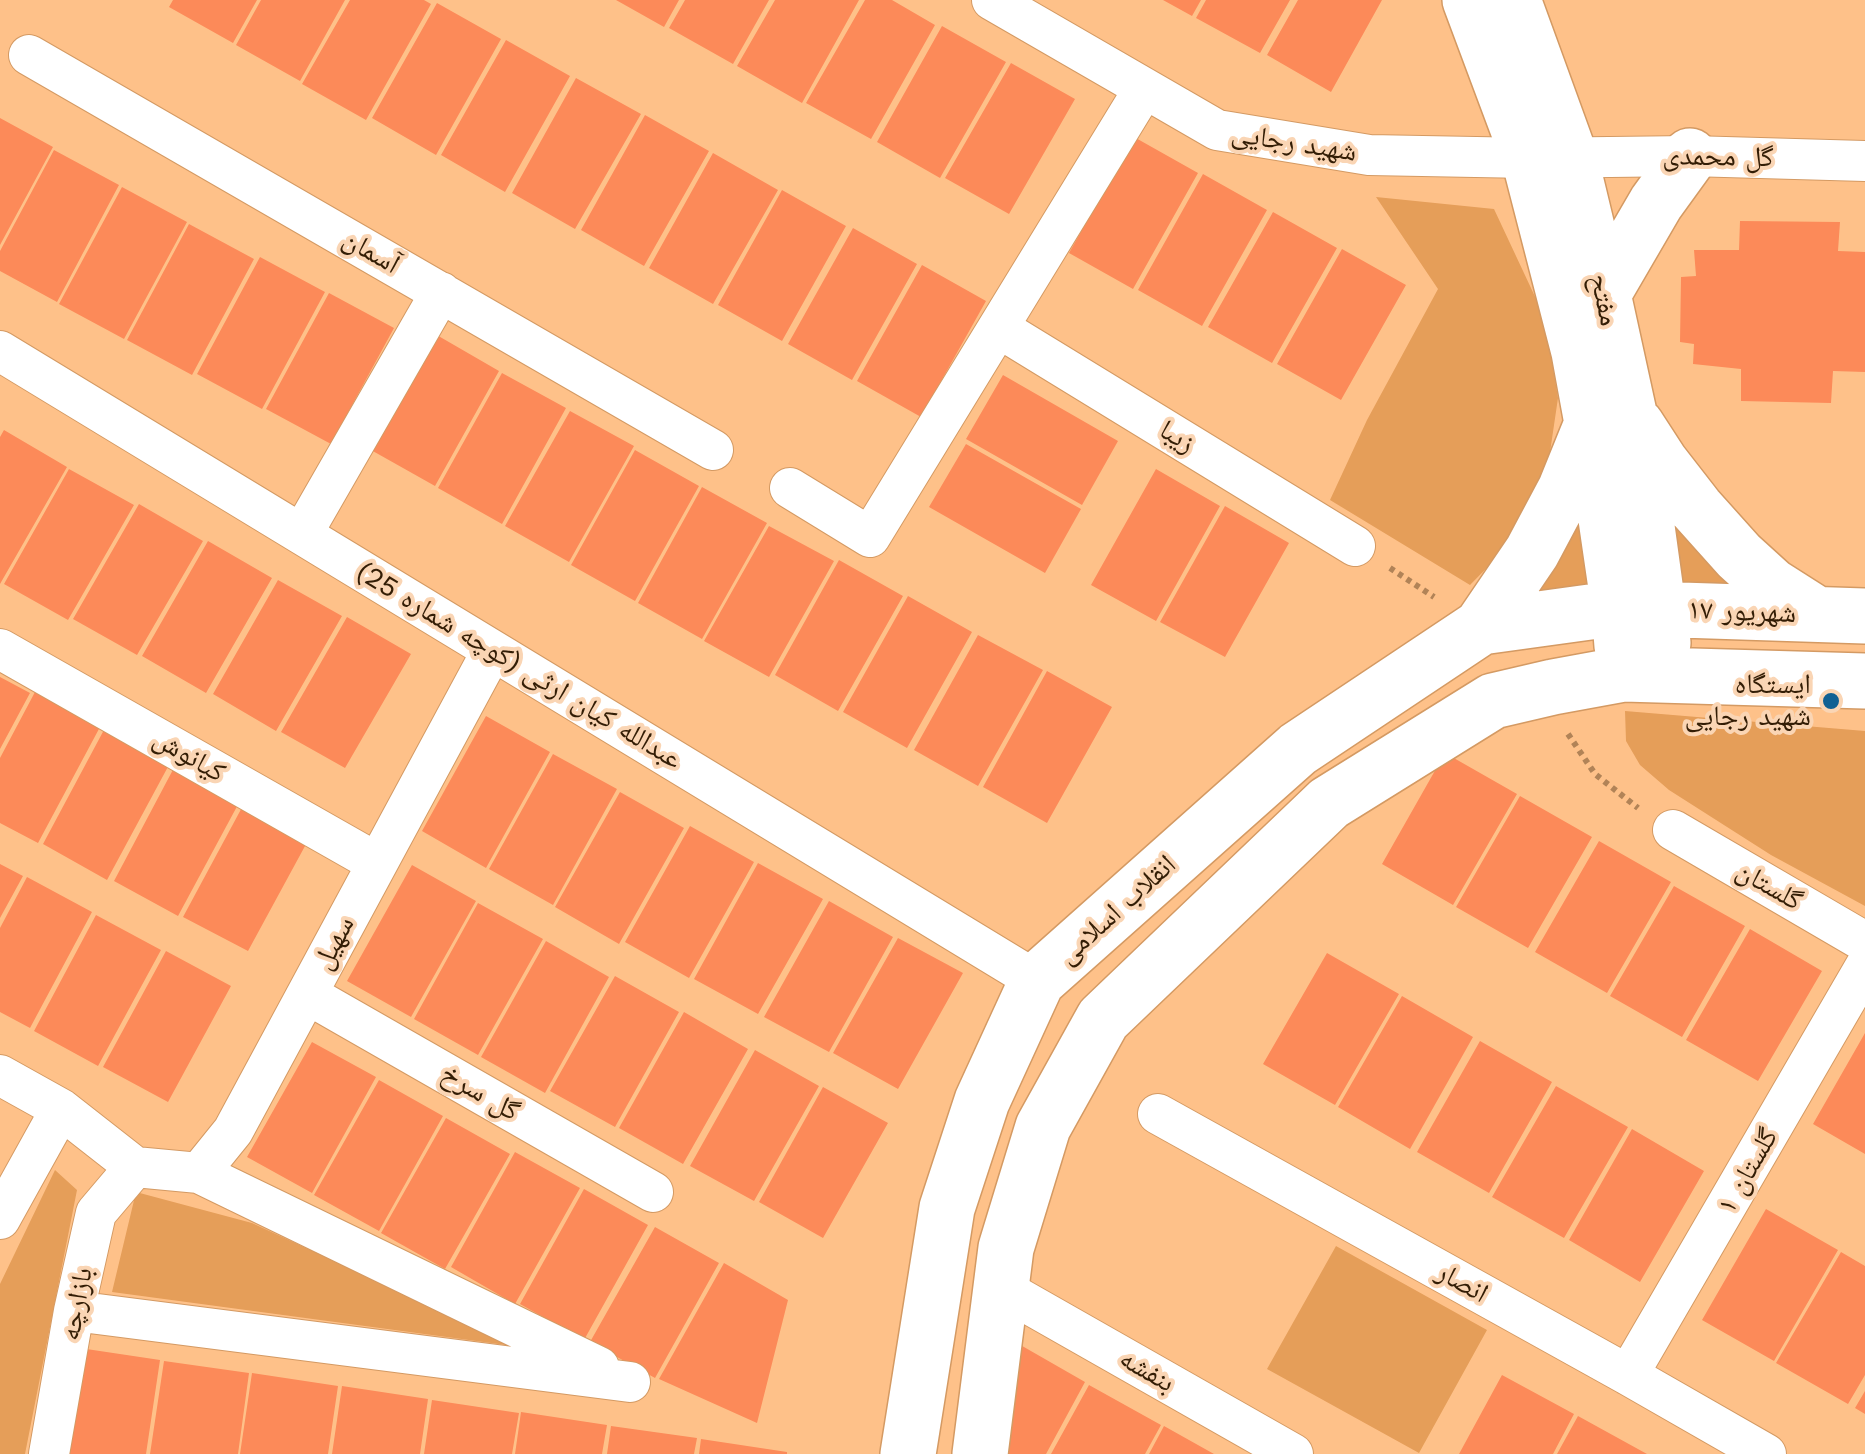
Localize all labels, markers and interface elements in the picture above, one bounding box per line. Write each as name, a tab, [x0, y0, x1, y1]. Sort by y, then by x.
street label: شهید رجایی	[1229, 117, 1359, 169]
street label: گل محمدی	[1662, 139, 1774, 175]
street label: آسمان	[337, 222, 405, 282]
street label: مفتح	[1582, 271, 1626, 329]
street label: زیبا	[1153, 413, 1201, 461]
street label: عبدالله کیان ارثی (کوچه شماره 25)	[350, 555, 688, 777]
street label: ۱۷ شهریور	[1687, 593, 1797, 631]
place label: ایستگاه شهید رجایی	[1684, 668, 1811, 734]
marker: ایستگاه شهید رجایی	[1820, 690, 1842, 712]
street label: کیانوش	[147, 722, 231, 790]
street label: انقلاب اسلامی	[1051, 848, 1183, 972]
street label: گلستان	[1730, 854, 1808, 918]
street label: سهیل	[306, 911, 362, 975]
street label: گل سرخ	[435, 1057, 525, 1129]
street label: گلستان ۱	[1710, 1122, 1786, 1220]
street label: انصار	[1430, 1255, 1494, 1311]
street label: بازارچه	[53, 1265, 101, 1343]
street label: بنفشه	[1114, 1342, 1180, 1400]

